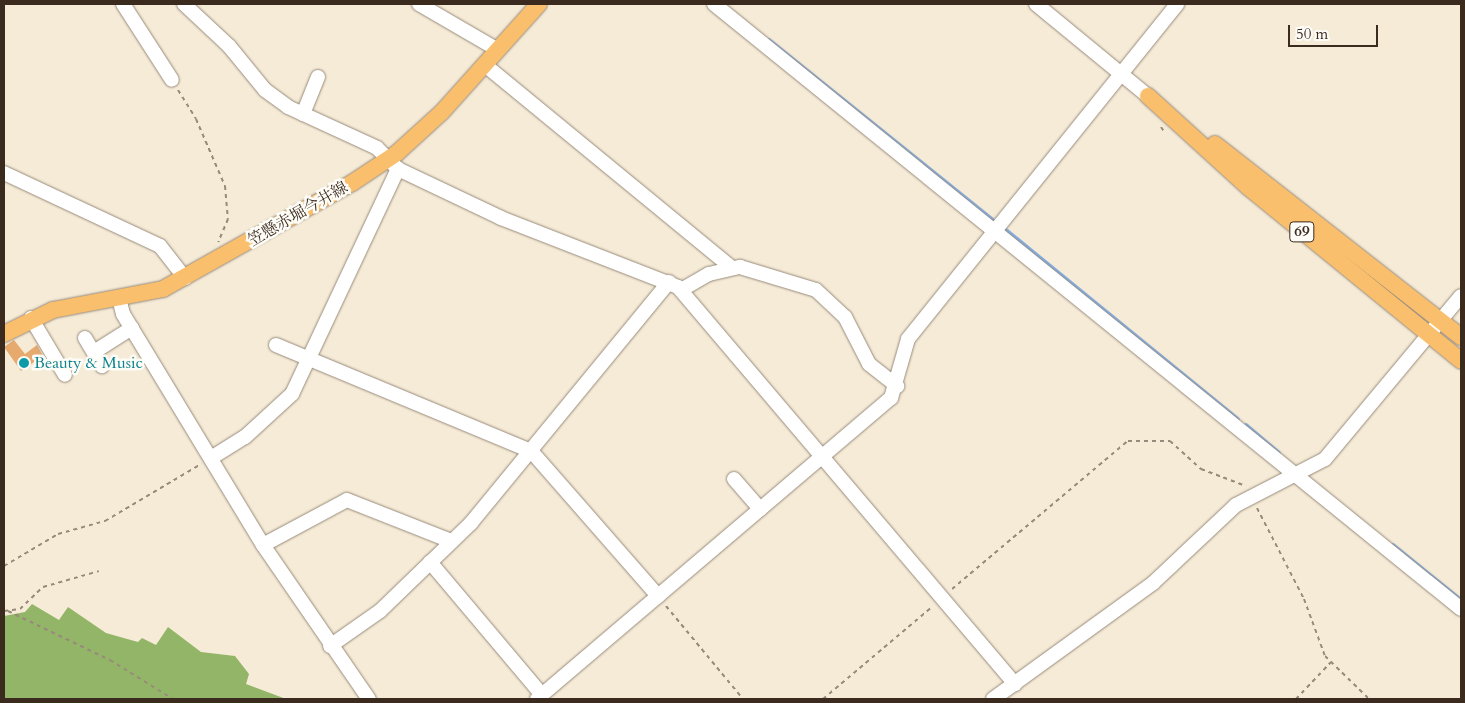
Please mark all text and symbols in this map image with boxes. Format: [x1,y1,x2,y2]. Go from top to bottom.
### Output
scale bar [1290,15,1380,47]
text: 50 m [1296,24,1328,44]
street label: 笠懸赤堀今井線 [245,178,351,250]
road number: 69 [1288,220,1316,244]
place label: Beauty & Music [34,353,143,373]
marker: Beauty & Music [18,357,30,369]

